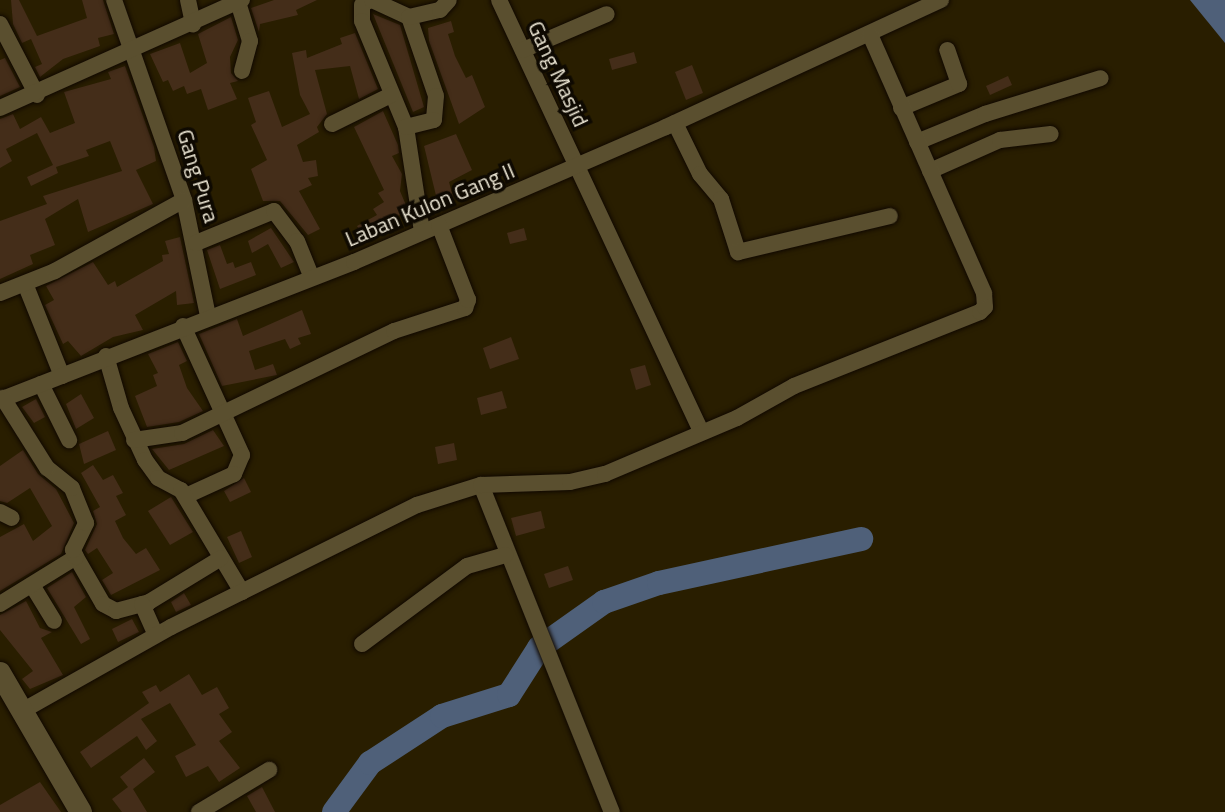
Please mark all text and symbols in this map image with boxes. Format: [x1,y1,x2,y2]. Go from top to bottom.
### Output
street label: Gang Masjid [522,17,594,131]
street label: Gang Pura [171,126,225,226]
street label: Laban Kulon Gang II [341,157,519,253]

